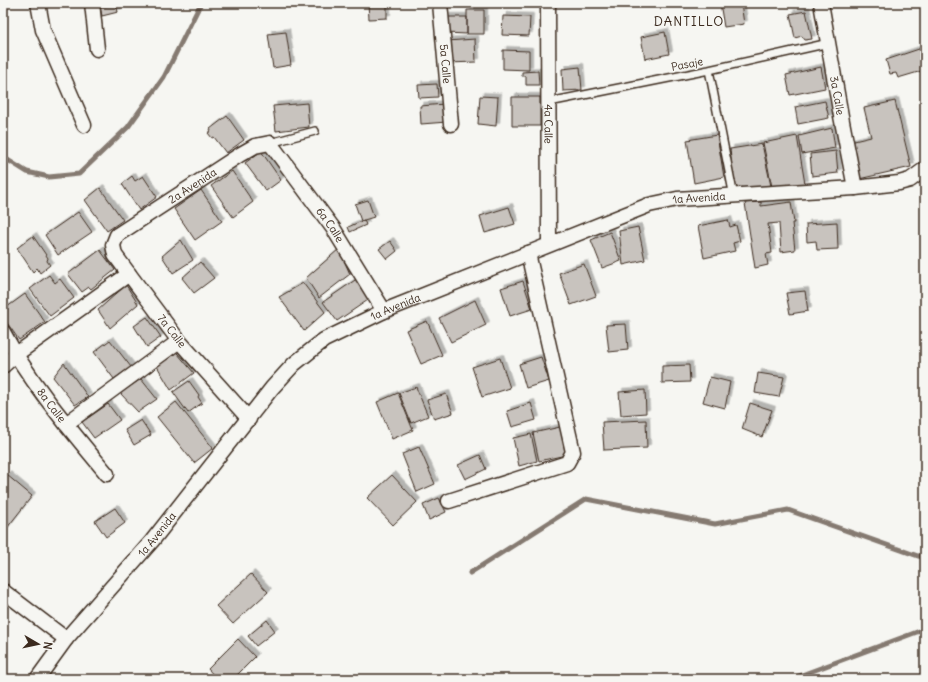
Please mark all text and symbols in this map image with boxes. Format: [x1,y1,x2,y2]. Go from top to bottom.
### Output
district label: DANTILLO [654,13,724,30]
street label: 5a Calle [437,43,454,84]
street label: Pasaje [670,54,704,74]
street label: 3a Calle [827,75,848,116]
street label: 4a Calle [541,104,556,144]
street label: 2a Avenida [166,165,219,207]
street label: 1a Avenida [671,189,726,207]
street label: 6a Calle [313,204,347,245]
street label: 1a Avenida [368,290,423,324]
street label: 7a Calle [155,311,189,351]
street label: 8a Calle [34,385,69,425]
street label: 1a Avenida [135,509,179,559]
north arrow [18,624,58,664]
text: N [40,641,55,650]

